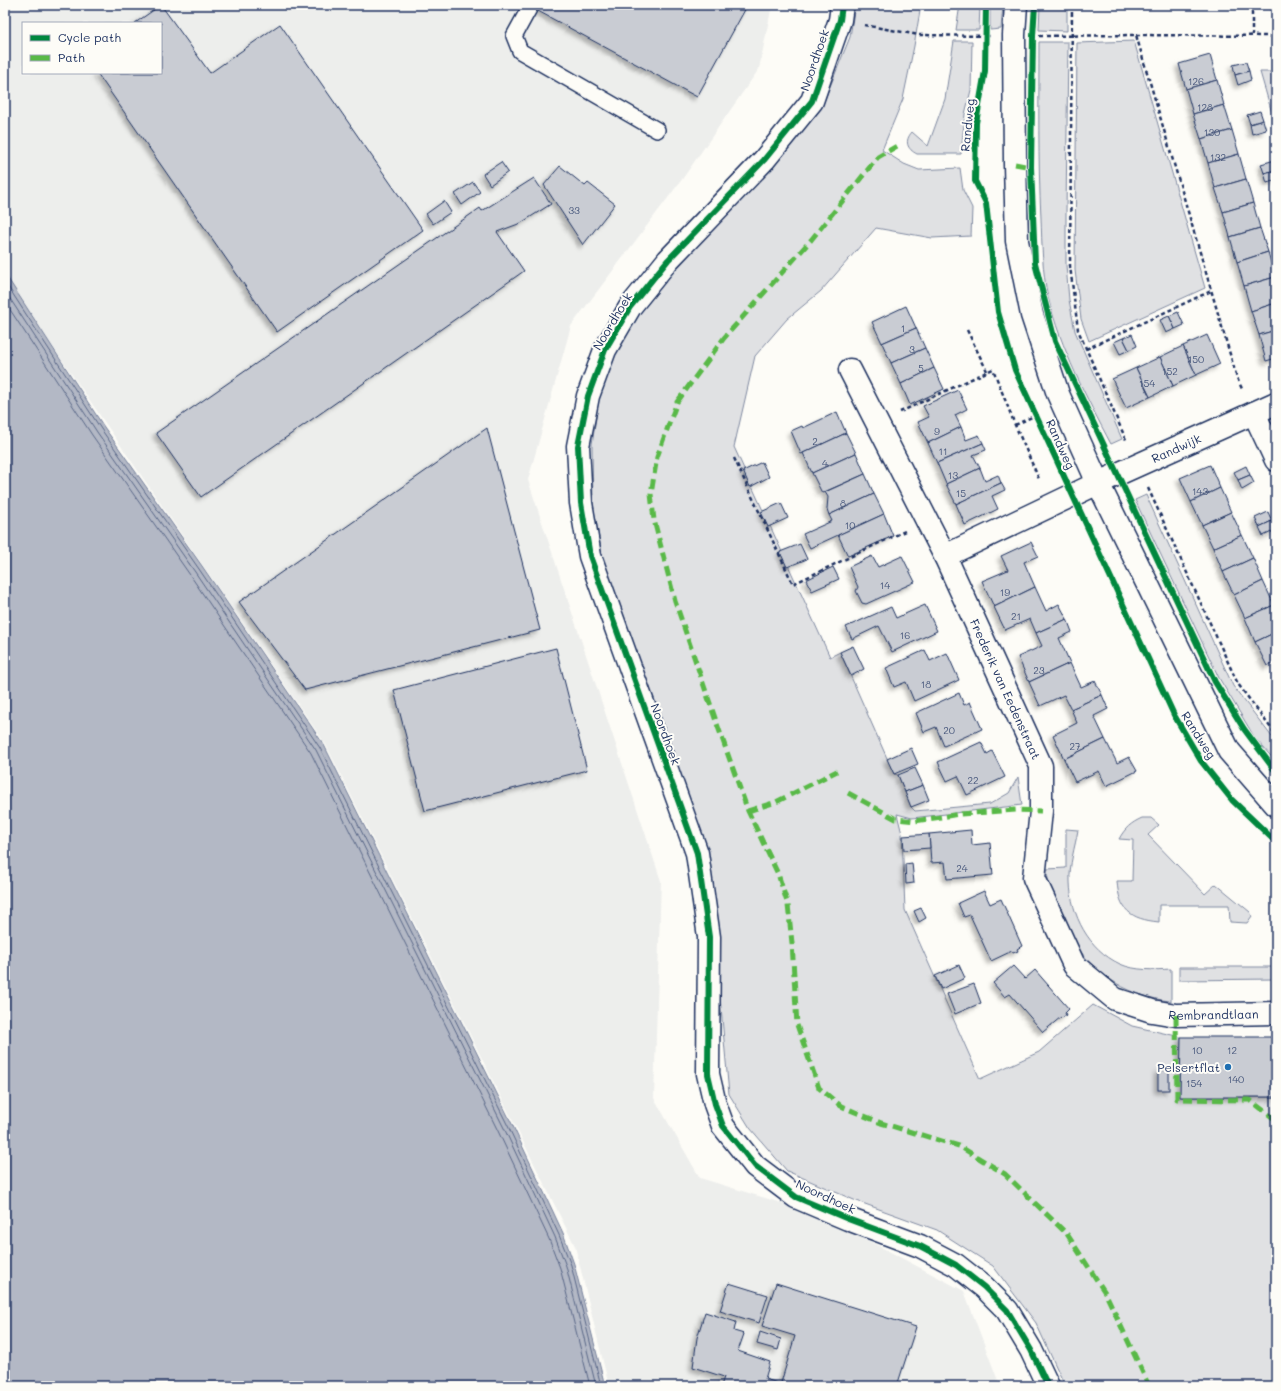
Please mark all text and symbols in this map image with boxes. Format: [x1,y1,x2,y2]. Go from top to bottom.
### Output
legend [22,22,162,74]
street label: Noordhoek [796,27,832,93]
text: Cycle path [58,29,121,45]
text: Path [58,49,85,65]
house number: 126 [1188,74,1204,88]
street label: Randweg [956,98,978,152]
house number: 128 [1197,100,1213,114]
house number: 130 [1204,125,1220,139]
house number: 132 [1210,150,1226,164]
house number: 33 [568,203,580,217]
street label: Noordhoek [589,289,635,353]
house number: 1 [901,321,905,335]
house number: 3 [909,342,915,356]
house number: 150 [1188,352,1204,366]
house number: 5 [918,361,924,375]
house number: 152 [1162,364,1178,378]
house number: 154 [1139,376,1155,390]
street label: Randweg [1043,416,1079,472]
house number: 9 [934,424,940,438]
street label: Randwijk [1149,430,1203,466]
house number: 2 [812,434,818,448]
house number: 11 [939,444,947,458]
house number: 4 [822,456,828,470]
house number: 13 [948,468,958,482]
house number: 143 [1192,484,1208,498]
house number: 15 [956,486,966,500]
house number: 8 [840,496,846,510]
house number: 10 [845,518,855,532]
house number: 14 [880,578,890,592]
house number: 19 [1000,585,1010,599]
house number: 21 [1011,609,1021,623]
street label: Frederik van Eedenstraat [967,616,1045,762]
house number: 16 [900,628,910,642]
house number: 23 [1033,663,1045,677]
house number: 18 [921,677,931,691]
street label: Noordhoek [647,701,685,767]
street label: Randweg [1178,708,1220,762]
house number: 20 [943,723,955,737]
house number: 27 [1069,739,1081,753]
house number: 22 [967,773,979,787]
house number: 24 [956,861,968,875]
street label: Rembrandtlaan [1167,1005,1259,1023]
house number: 10 [1192,1043,1202,1057]
house number: 12 [1227,1043,1237,1057]
place label: Pelsertflat [1157,1059,1220,1075]
marker: Pelsertflat [1223,1062,1233,1072]
house number: 140 [1228,1072,1244,1086]
house number: 154 [1186,1076,1202,1090]
street label: Noordhoek [793,1175,859,1217]

